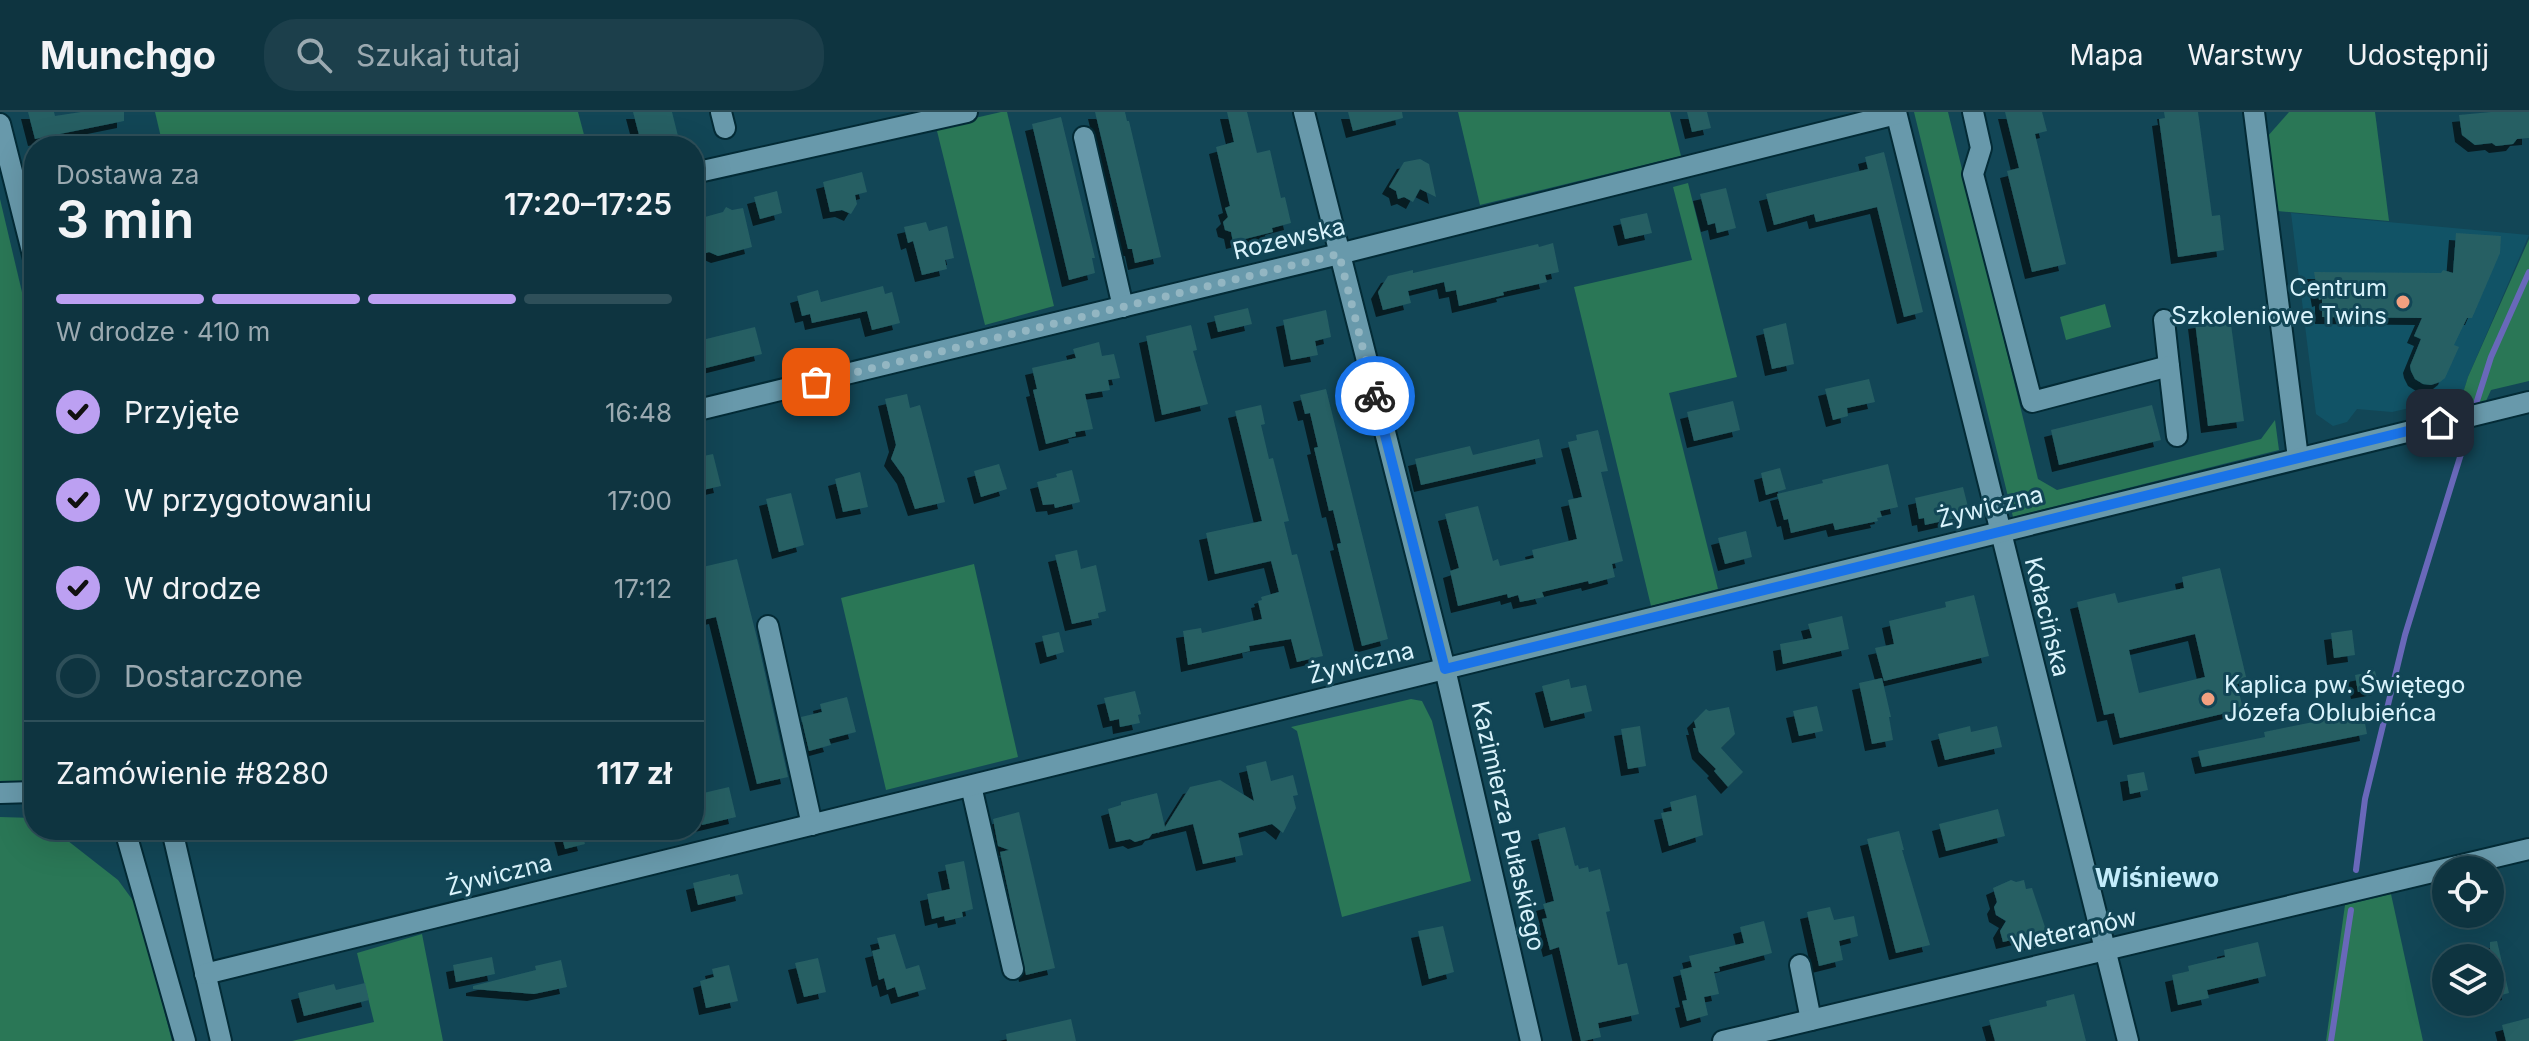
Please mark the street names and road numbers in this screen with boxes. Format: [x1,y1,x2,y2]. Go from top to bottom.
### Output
street label: Rozewska [1230,211,1348,266]
street label: Żywiczna [1934,479,2046,534]
street label: Kołacińska [2019,554,2076,680]
street label: Żywiczna [1305,635,1417,690]
street label: Kazimierza Pułaskiego [1466,698,1551,954]
street label: Żywiczna [443,847,555,902]
street label: Weteranów [2008,902,2140,959]

